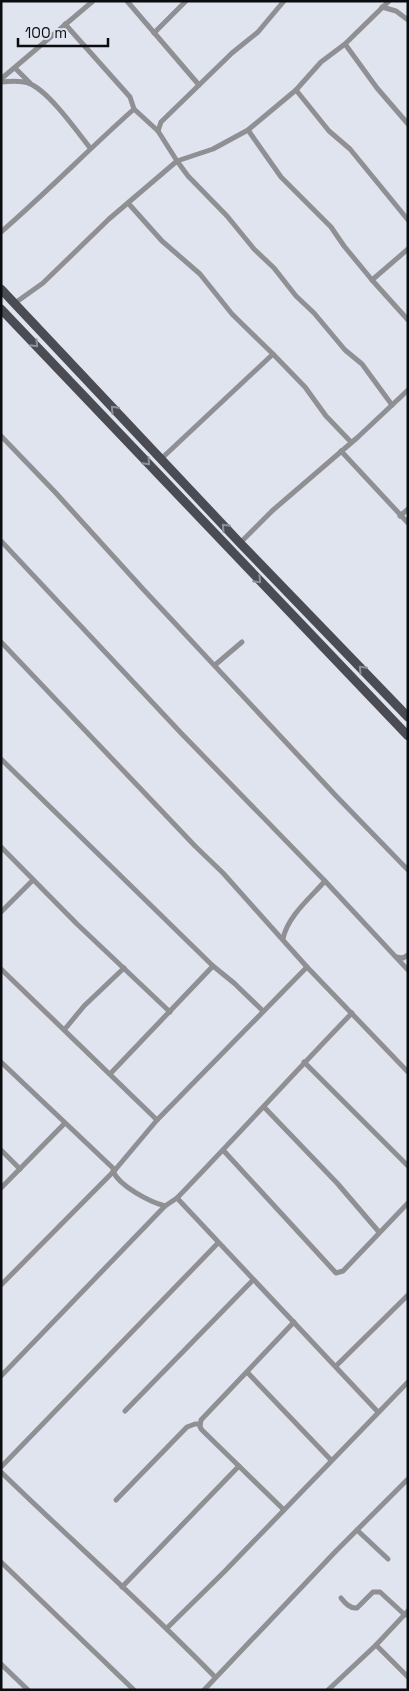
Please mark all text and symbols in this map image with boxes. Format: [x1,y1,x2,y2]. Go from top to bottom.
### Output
scale bar [18,15,108,47]
text: 100 m [25,23,67,42]
one-way arrow [29,338,38,347]
one-way arrow [111,405,120,414]
one-way arrow [141,456,150,465]
one-way arrow [222,524,231,533]
one-way arrow [252,574,261,583]
one-way arrow [359,666,368,675]

